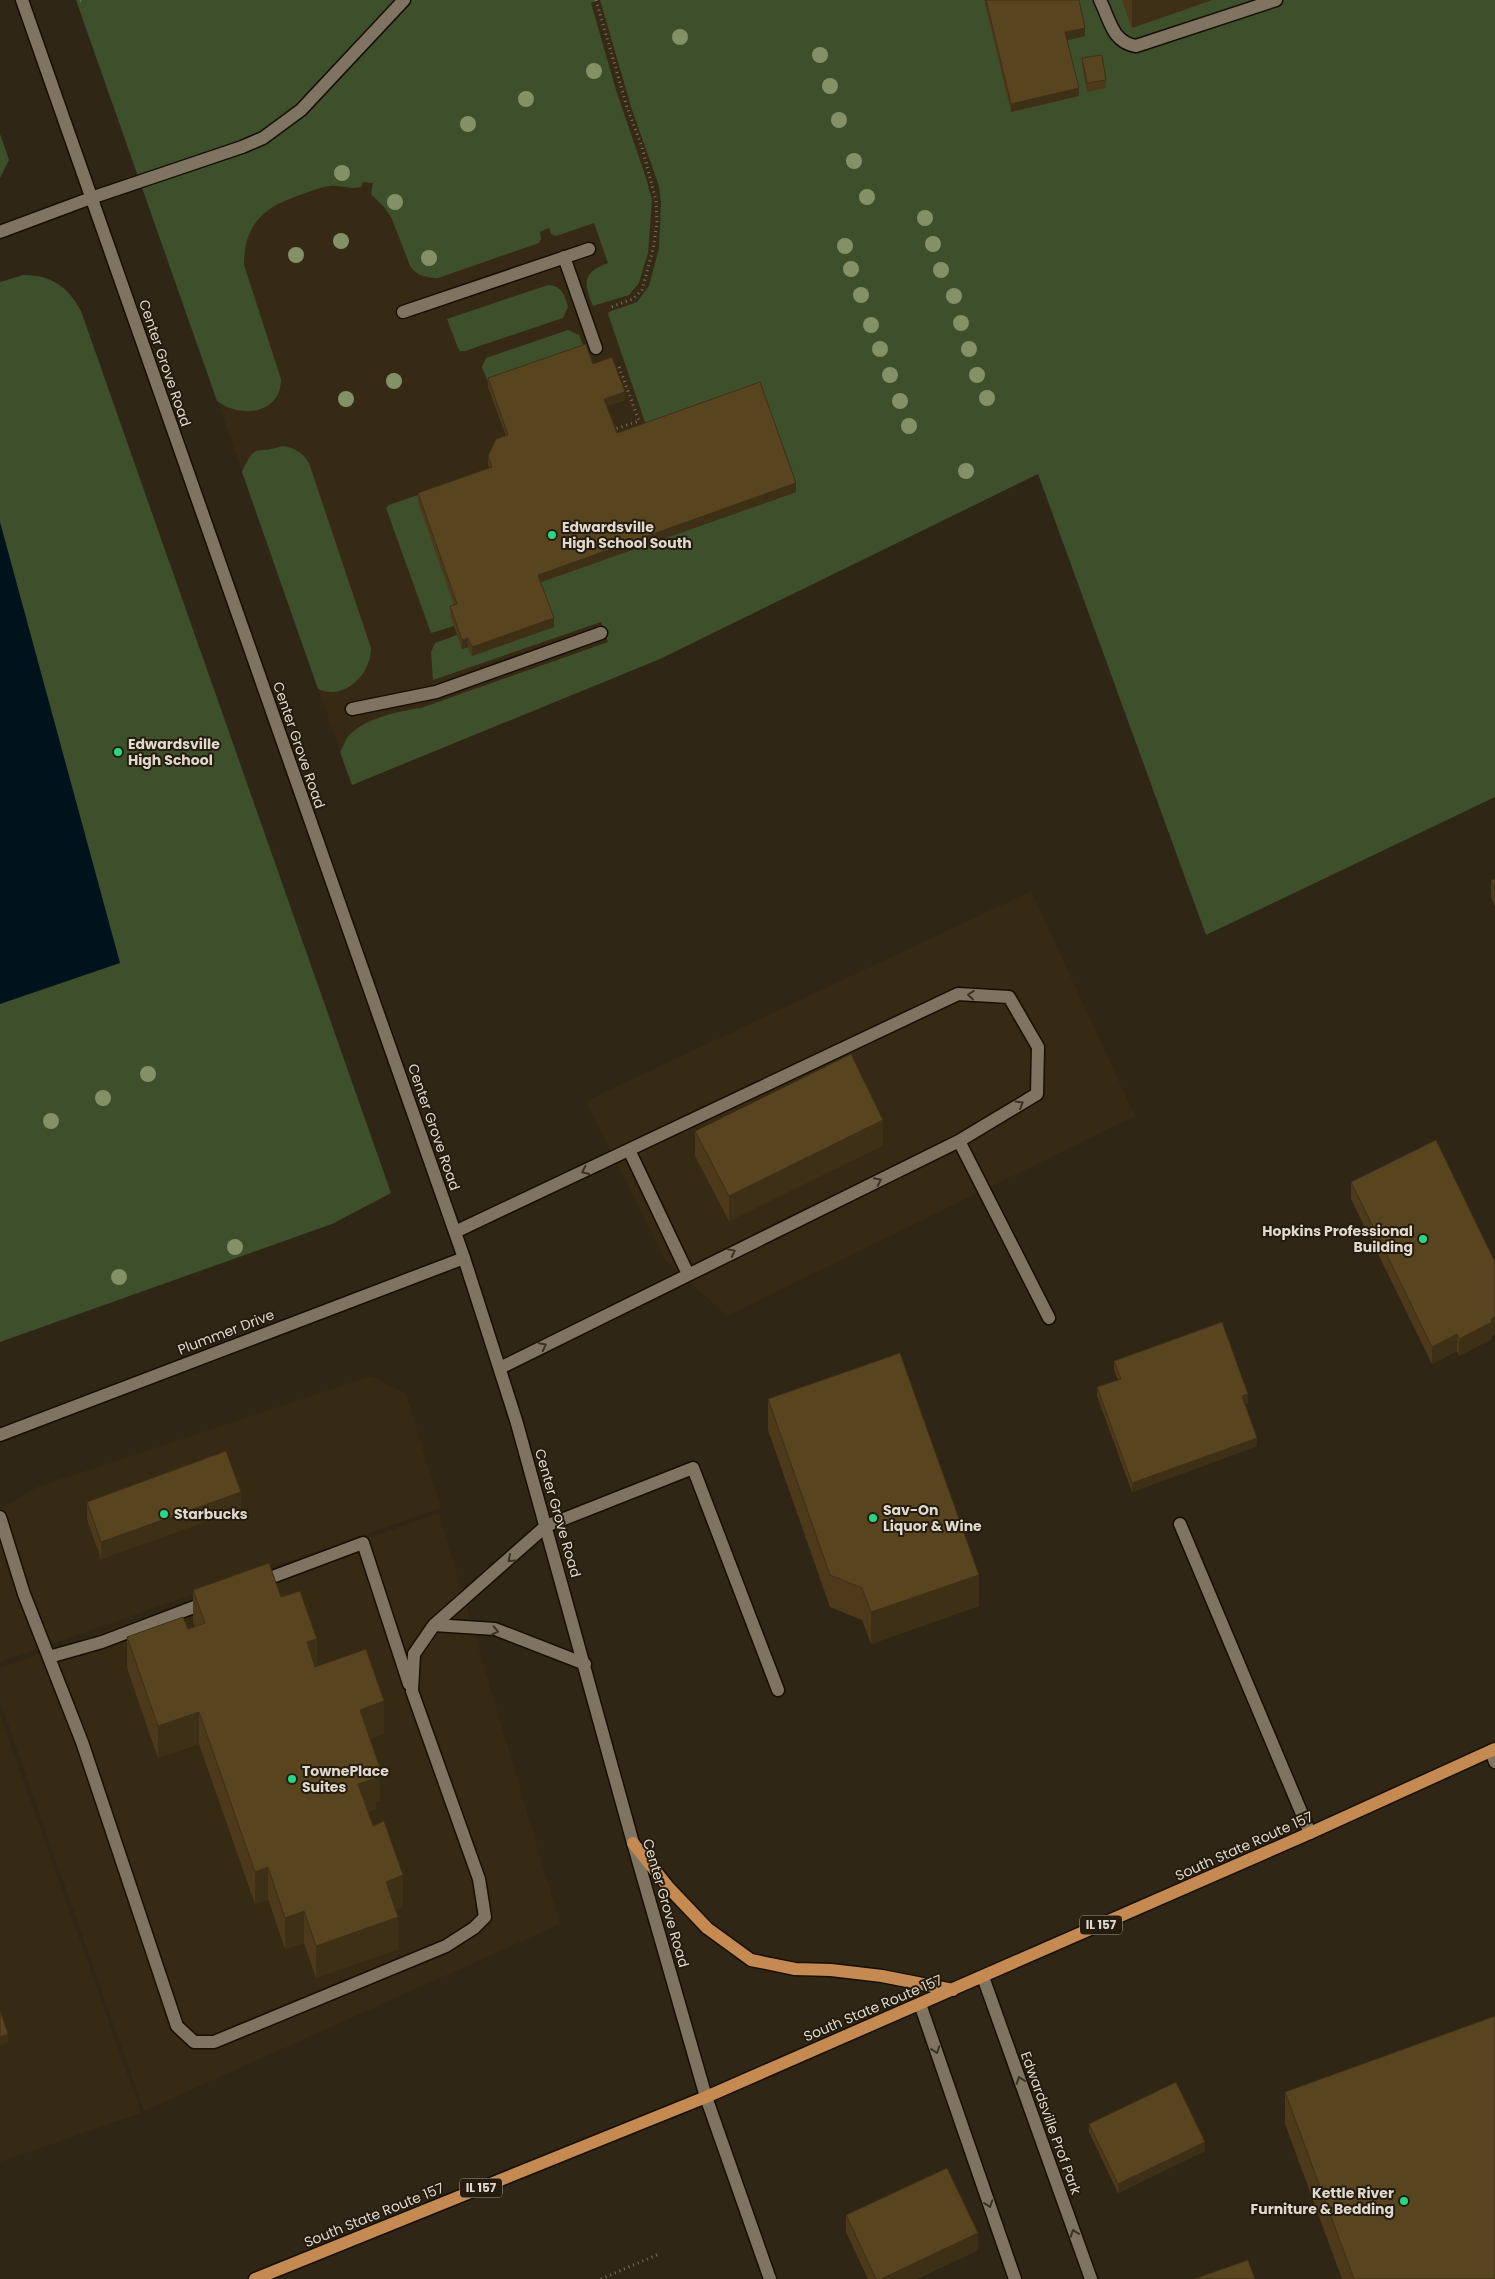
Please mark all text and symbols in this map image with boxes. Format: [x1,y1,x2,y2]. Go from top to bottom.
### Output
street label: Center Grove Road [134,297,196,429]
place label: Edwardsville High School South [562,517,692,553]
marker: Edwardsville High School South [546,529,558,541]
street label: Center Grove Road [268,679,330,811]
place label: Edwardsville High School [128,734,220,770]
marker: Edwardsville High School [112,746,124,758]
one-way arrow [967,989,975,1000]
street label: Center Grove Road [403,1061,465,1193]
one-way arrow [1015,1100,1024,1110]
one-way arrow [581,1165,590,1175]
one-way arrow [872,1177,881,1187]
place label: Hopkins Professional Building [1262,1221,1413,1257]
marker: Hopkins Professional Building [1417,1233,1429,1245]
one-way arrow [726,1249,735,1259]
street label: Plummer Drive [175,1304,278,1360]
one-way arrow [538,1342,547,1352]
street label: Center Grove Road [530,1446,586,1580]
place label: Sav-On Liquor & Wine [883,1500,982,1536]
place label: Starbucks [174,1504,248,1524]
marker: Starbucks [158,1508,170,1520]
marker: Sav-On Liquor & Wine [867,1512,879,1524]
one-way arrow [507,1553,516,1562]
one-way arrow [491,1625,500,1635]
place label: TownePlace Suites [302,1761,389,1797]
marker: TownePlace Suites [286,1773,298,1785]
street label: South State Route 157 [1172,1806,1316,1885]
street label: Center Grove Road [638,1836,694,1970]
road number: IL 157 [1080,1916,1122,1934]
street label: South State Route 157 [800,1970,946,2046]
one-way arrow [930,2046,940,2054]
street label: Edwardsville Prof Park [1016,2049,1086,2198]
one-way arrow [1016,2076,1026,2085]
street label: South State Route 157 [301,2178,447,2252]
road number: IL 157 [460,2178,502,2198]
place label: Kettle River Furniture & Bedding [1251,2183,1394,2219]
marker: Kettle River Furniture & Bedding [1398,2195,1410,2207]
one-way arrow [983,2199,993,2208]
one-way arrow [1070,2229,1080,2238]

